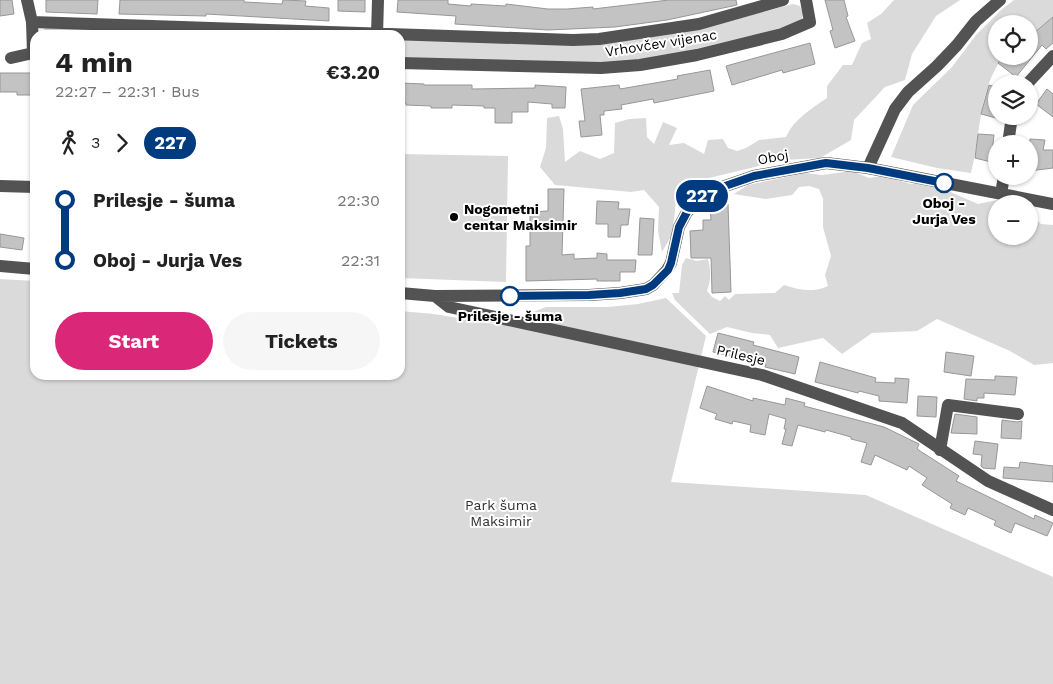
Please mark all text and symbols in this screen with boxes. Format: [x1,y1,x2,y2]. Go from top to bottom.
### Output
map controls [988,15,1038,245]
button: locate [988,15,1038,65]
street label: Vrhovčev vijenac [604,26,718,60]
text: 4 min [55,46,133,79]
text: €3.20 [326,61,380,84]
button: layers [988,75,1038,125]
text: 22:27 – 22:31 · Bus [55,82,200,101]
icon: walk [55,129,83,157]
icon: forward [108,129,136,157]
text: 227 [154,132,186,153]
text: 3 [91,133,100,152]
button: + [988,135,1038,185]
street label: Oboj [756,146,790,168]
marker: Oboj - Jurja Ves [934,173,954,193]
line badge: 227 [673,180,731,212]
text: 227 [686,185,718,206]
text: Prilesje - šuma [93,189,235,212]
text: 22:30 [337,191,380,210]
place label: Oboj - Jurja Ves [912,195,976,227]
button: − [988,195,1038,245]
place label: Nogometni centar Maksimir [464,201,577,233]
marker: Nogometni centar Maksimir [448,211,460,223]
text: Oboj - Jurja Ves [93,249,242,272]
text: 22:31 [341,251,380,270]
marker: Prilesje - šuma [500,286,520,306]
place label: Prilesje - šuma [458,308,563,324]
button: Start [55,312,213,370]
button: Tickets [223,312,380,370]
street label: Prilesje [715,342,767,368]
park label: Park šuma Maksimir [465,497,537,529]

